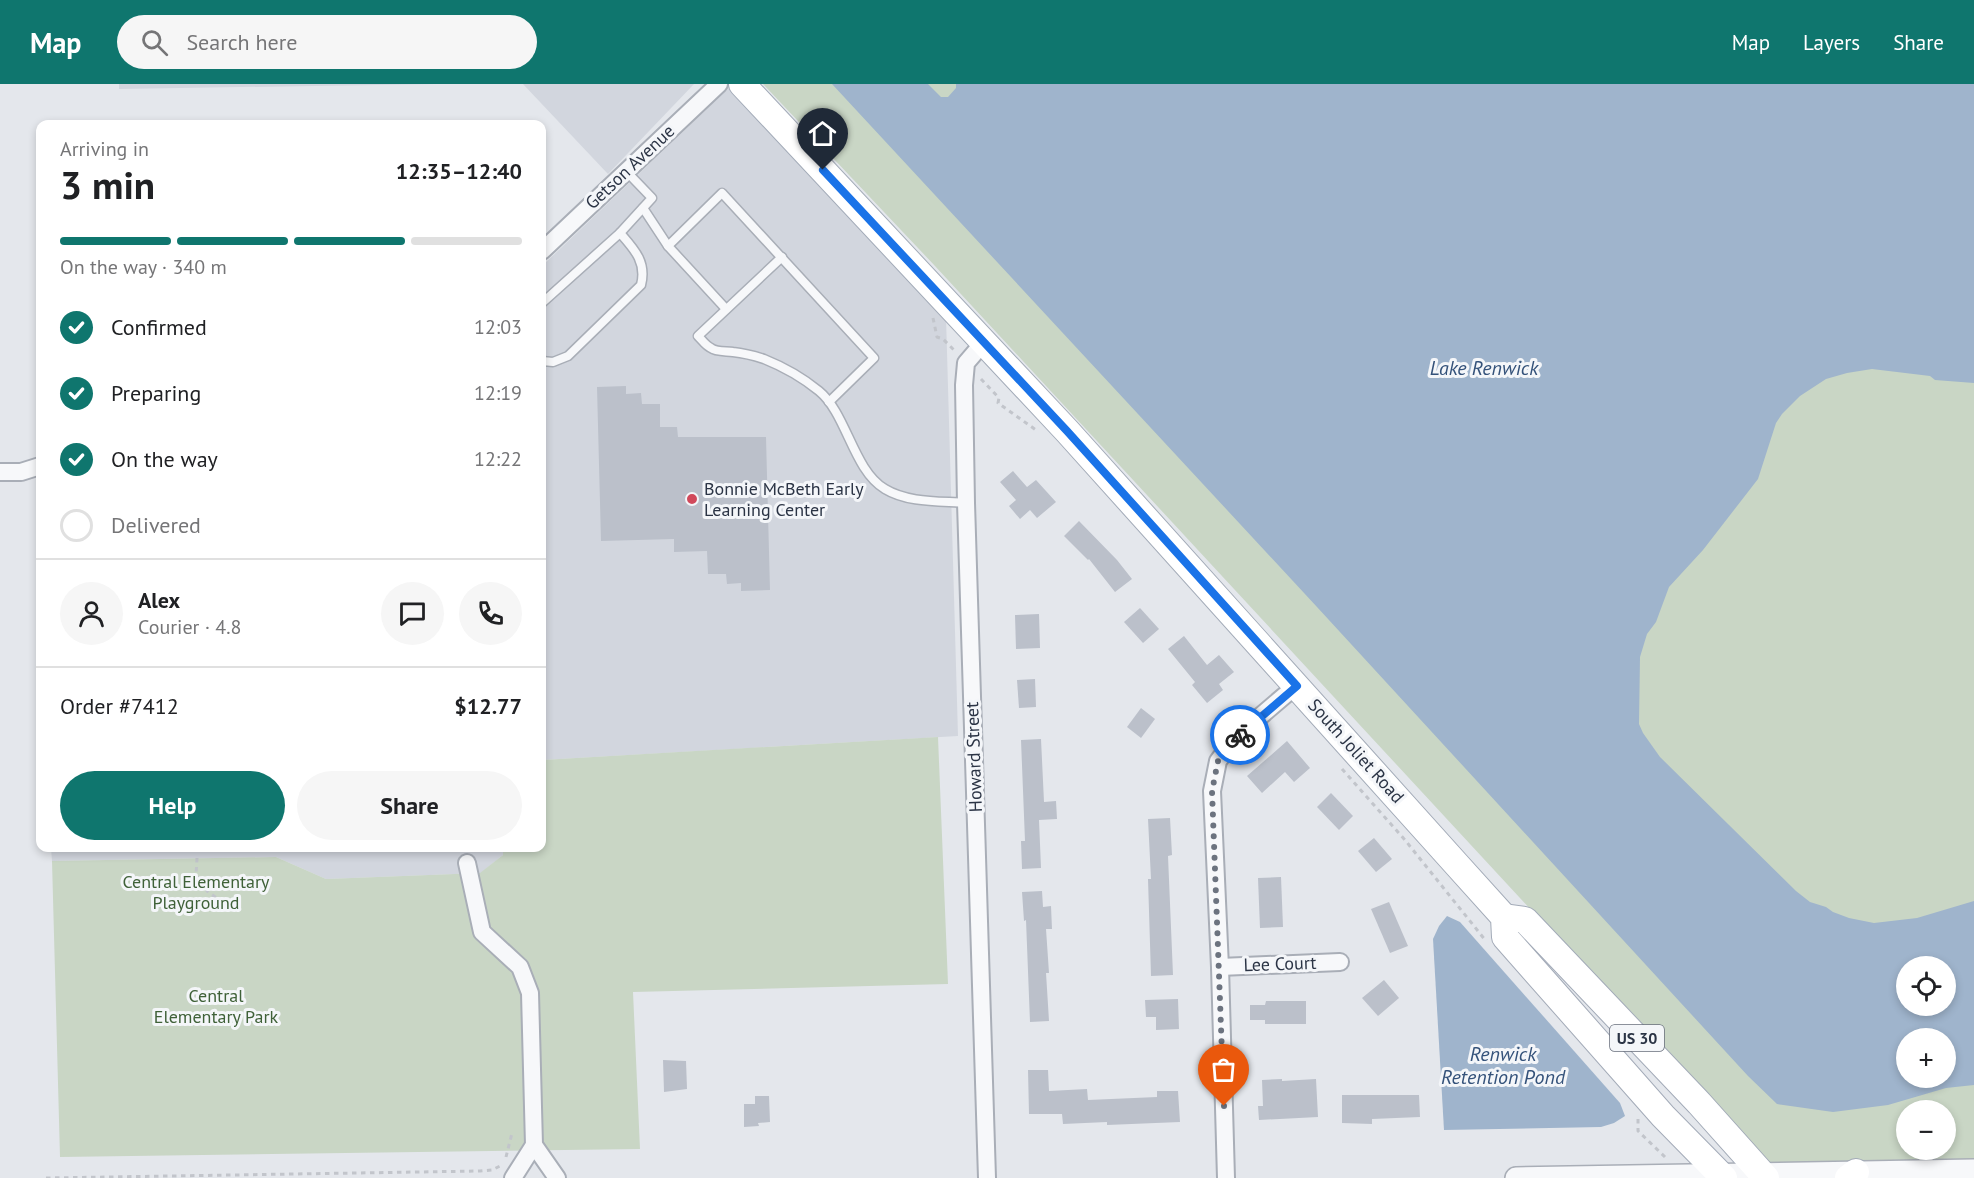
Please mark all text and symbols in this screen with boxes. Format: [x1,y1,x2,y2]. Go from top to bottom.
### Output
search box [117,15,537,69]
text: Map [30,24,81,61]
icon: search [138,26,171,59]
text: Search here [186,28,297,56]
text: Map [1732,29,1770,56]
text: Layers [1803,29,1860,56]
text: Share [1893,29,1944,56]
pin [797,108,848,170]
icon: home [806,117,839,150]
street label: Getson Avenue [580,119,679,214]
text: Arriving in [60,136,149,162]
text: 12:35–12:40 [396,157,522,185]
text: 3 min [60,159,155,210]
text: On the way · 340 m [60,254,227,280]
icon: check [60,311,93,344]
text: Confirmed [111,313,207,341]
text: 12:03 [474,314,522,340]
water label: Lake Renwick [1430,355,1539,381]
icon: check [60,377,93,410]
text: Preparing [111,379,201,407]
text: 12:19 [474,380,522,406]
icon: check [60,443,93,476]
text: On the way [111,445,218,473]
text: 12:22 [474,446,522,472]
place label: Bonnie McBeth Early Learning Center [704,477,864,521]
marker: Bonnie McBeth Early Learning Center [685,492,699,506]
text: Delivered [111,511,201,539]
button: person [60,582,123,645]
button: chat [381,582,444,645]
button: phone [459,582,522,645]
text: Alex [138,586,180,614]
text: Courier · 4.8 [138,614,241,640]
text: Order #7412 [60,692,179,720]
text: $12.77 [454,692,522,720]
street label: South Joliet Road [1303,694,1409,808]
street label: Howard Street [960,702,987,813]
courier [1210,705,1270,765]
icon: bike [1224,719,1257,752]
button: Help [60,771,285,840]
button: Share [297,771,522,840]
park label: Central Elementary Playground [122,870,270,914]
street label: Lee Court [1243,951,1317,976]
map controls [1896,956,1956,1160]
button: locate [1896,956,1956,1016]
park label: Central Elementary Park [154,984,279,1028]
road number: US 30 [1610,1025,1664,1051]
button: + [1896,1028,1956,1088]
water label: Renwick Retention Pond [1441,1041,1566,1090]
pin [1198,1044,1249,1106]
icon: bag [1207,1053,1240,1086]
button: − [1896,1100,1956,1160]

